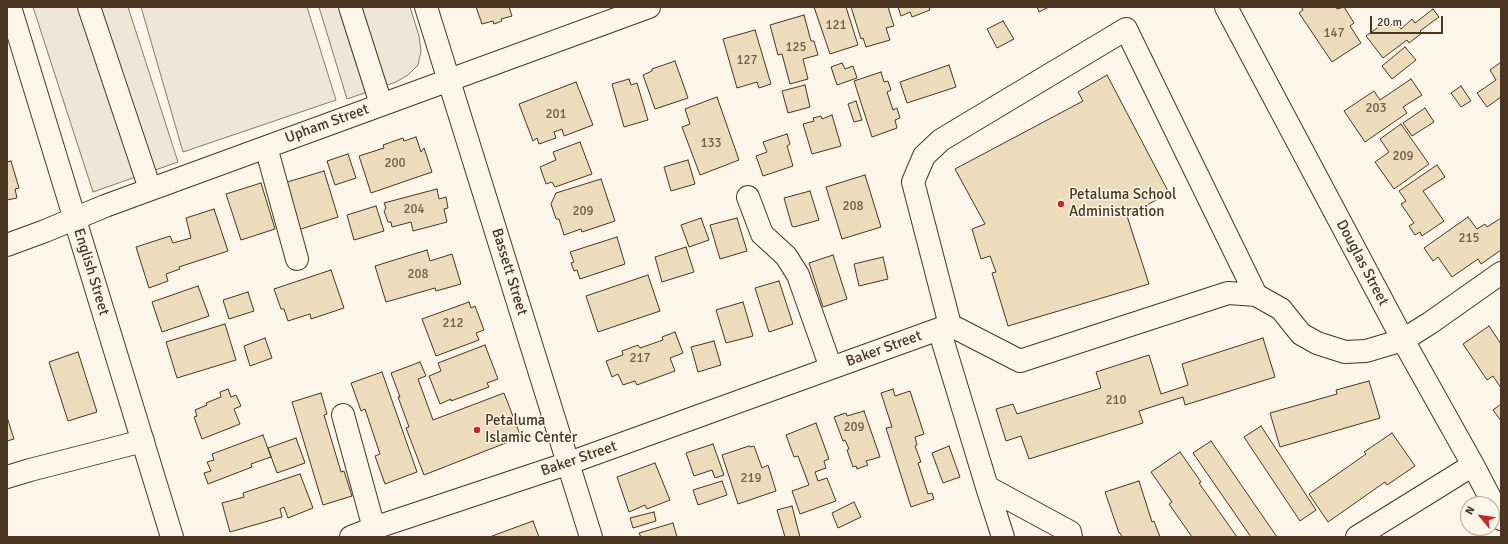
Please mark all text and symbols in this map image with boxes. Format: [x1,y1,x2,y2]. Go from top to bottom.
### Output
scale bar [1372,8,1445,34]
text: 20 m [1377,15,1402,30]
house number: 121 [825,18,847,34]
house number: 147 [1323,26,1345,42]
house number: 125 [785,40,807,56]
house number: 127 [736,53,758,69]
street label: Upham Street [283,100,371,148]
house number: 203 [1365,101,1387,117]
house number: 201 [545,107,567,123]
house number: 133 [700,136,722,152]
house number: 209 [1392,149,1414,165]
house number: 200 [384,156,406,172]
place label: Petaluma School Administration [1069,186,1176,221]
house number: 208 [842,199,864,215]
marker: Petaluma School Administration [1056,199,1066,209]
house number: 204 [403,202,425,218]
house number: 209 [572,204,594,220]
street label: Douglas Street [1332,217,1392,309]
street label: English Street [69,226,113,318]
street label: Bassett Street [487,226,531,318]
house number: 215 [1458,231,1480,247]
house number: 208 [407,267,429,283]
house number: 212 [442,316,464,332]
street label: Baker Street [844,327,924,371]
house number: 217 [629,351,651,367]
house number: 210 [1105,393,1127,409]
place label: Petaluma Islamic Center [485,412,577,447]
house number: 209 [843,420,865,436]
marker: Petaluma Islamic Center [472,425,482,435]
street label: Baker Street [539,438,619,480]
house number: 219 [740,471,762,487]
north arrow [1460,496,1500,536]
text: N [1462,504,1477,517]

